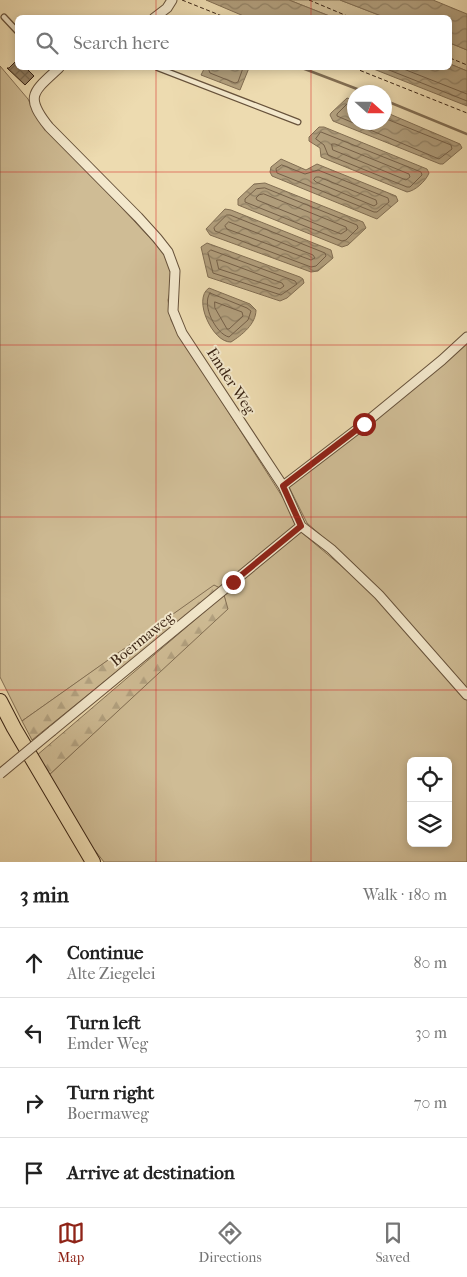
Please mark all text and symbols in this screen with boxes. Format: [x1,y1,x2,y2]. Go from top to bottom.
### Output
search box [15,15,452,70]
icon: search [33,29,61,57]
text: Search here [73,32,169,54]
north arrow [347,85,392,130]
street label: Emder Weg [203,344,260,419]
route start [353,413,376,436]
route end [222,571,245,594]
street label: Boermaweg [107,607,178,670]
map controls [407,757,452,847]
button: locate [407,757,452,802]
button: layers [407,802,452,847]
text: 3 min [20,883,69,907]
text: Walk · 180 m [363,885,447,904]
text: Continue [67,942,143,964]
icon: ahead [20,949,48,977]
text: 80 m [413,953,447,972]
text: Alte Ziegelei [67,964,155,983]
text: Turn left [67,1012,141,1034]
icon: left [20,1019,48,1047]
text: 30 m [415,1023,447,1042]
text: Emder Weg [67,1034,148,1053]
text: Turn right [67,1082,154,1104]
icon: right [20,1089,48,1117]
text: 70 m [414,1093,447,1112]
text: Boermaweg [67,1104,149,1123]
icon: arrive [20,1159,48,1187]
text: Arrive at destination [67,1162,235,1184]
tab: Map [57,1219,85,1266]
tab: Directions [199,1219,262,1266]
tab: Saved [375,1219,410,1266]

